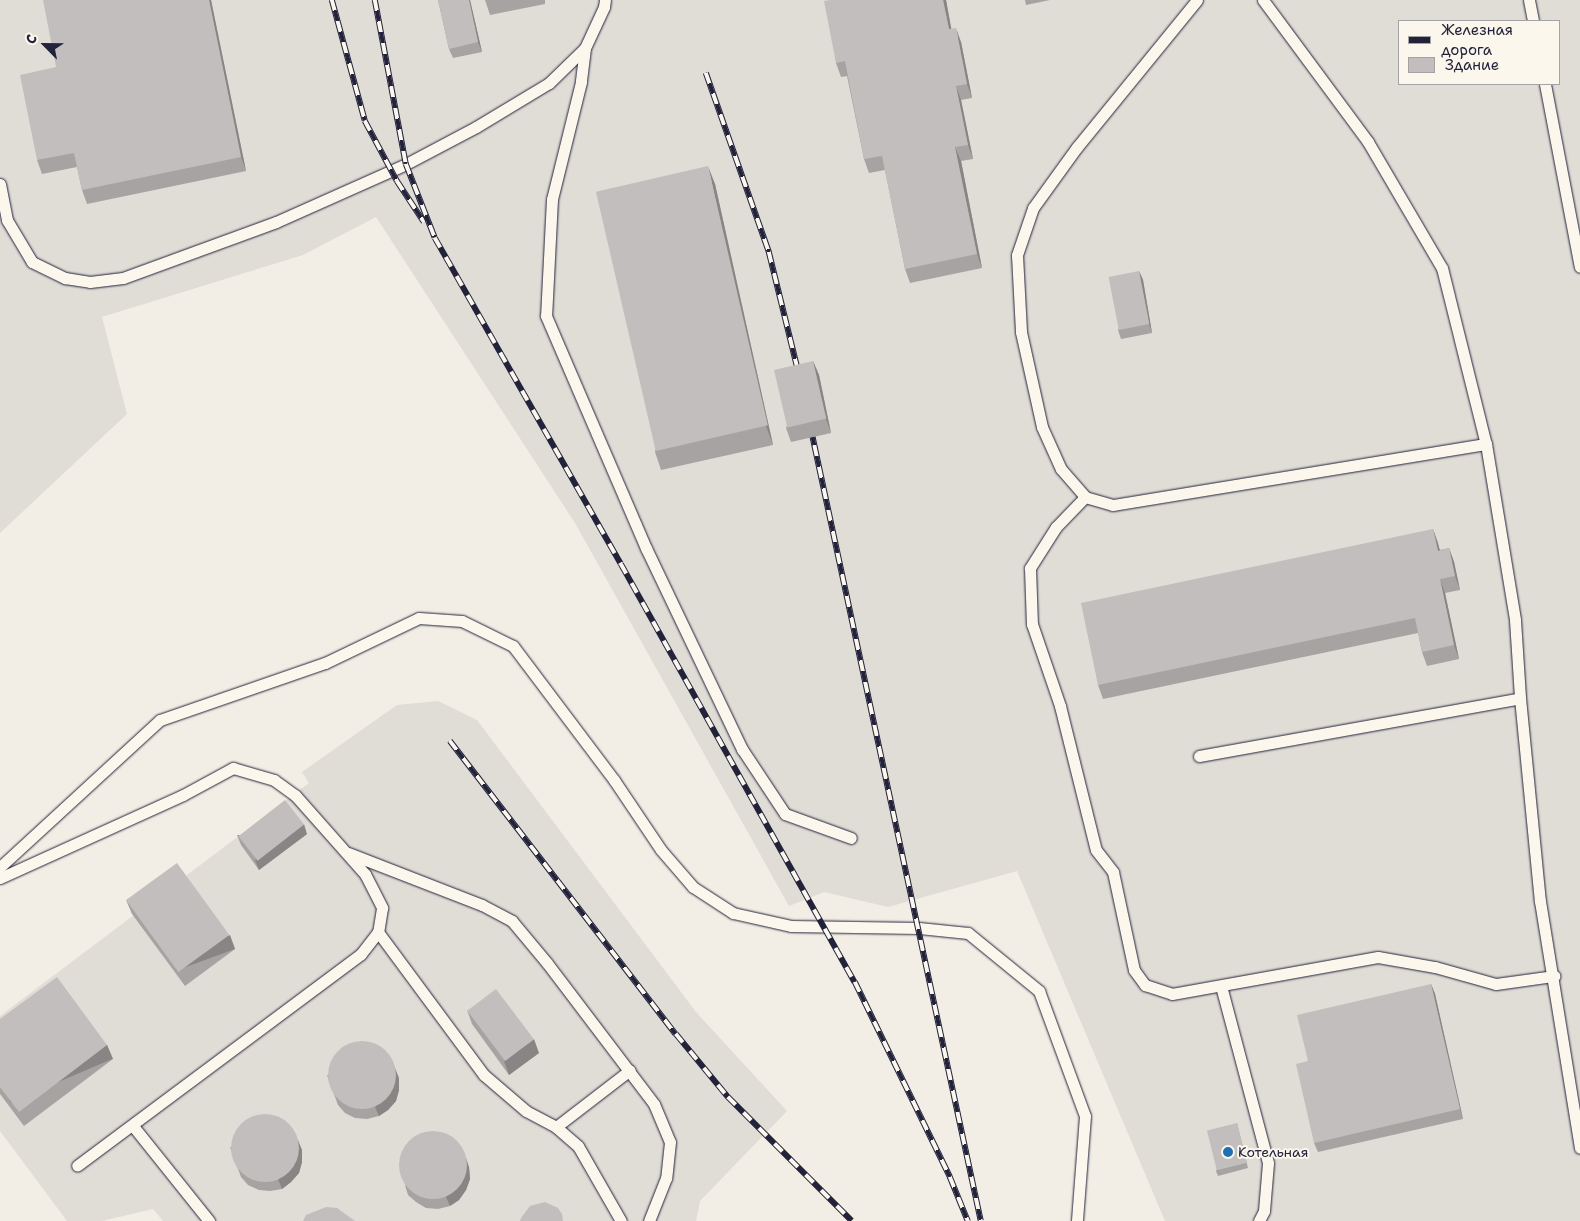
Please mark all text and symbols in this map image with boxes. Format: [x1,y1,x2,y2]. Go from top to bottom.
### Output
north arrow [20,20,70,70]
legend [1398,20,1560,85]
text: Железная дорога [1441,20,1513,60]
text: С [21,32,41,47]
text: Здание [1445,55,1499,75]
place label: Котельная [1238,1144,1308,1160]
marker: Котельная [1222,1146,1234,1158]

